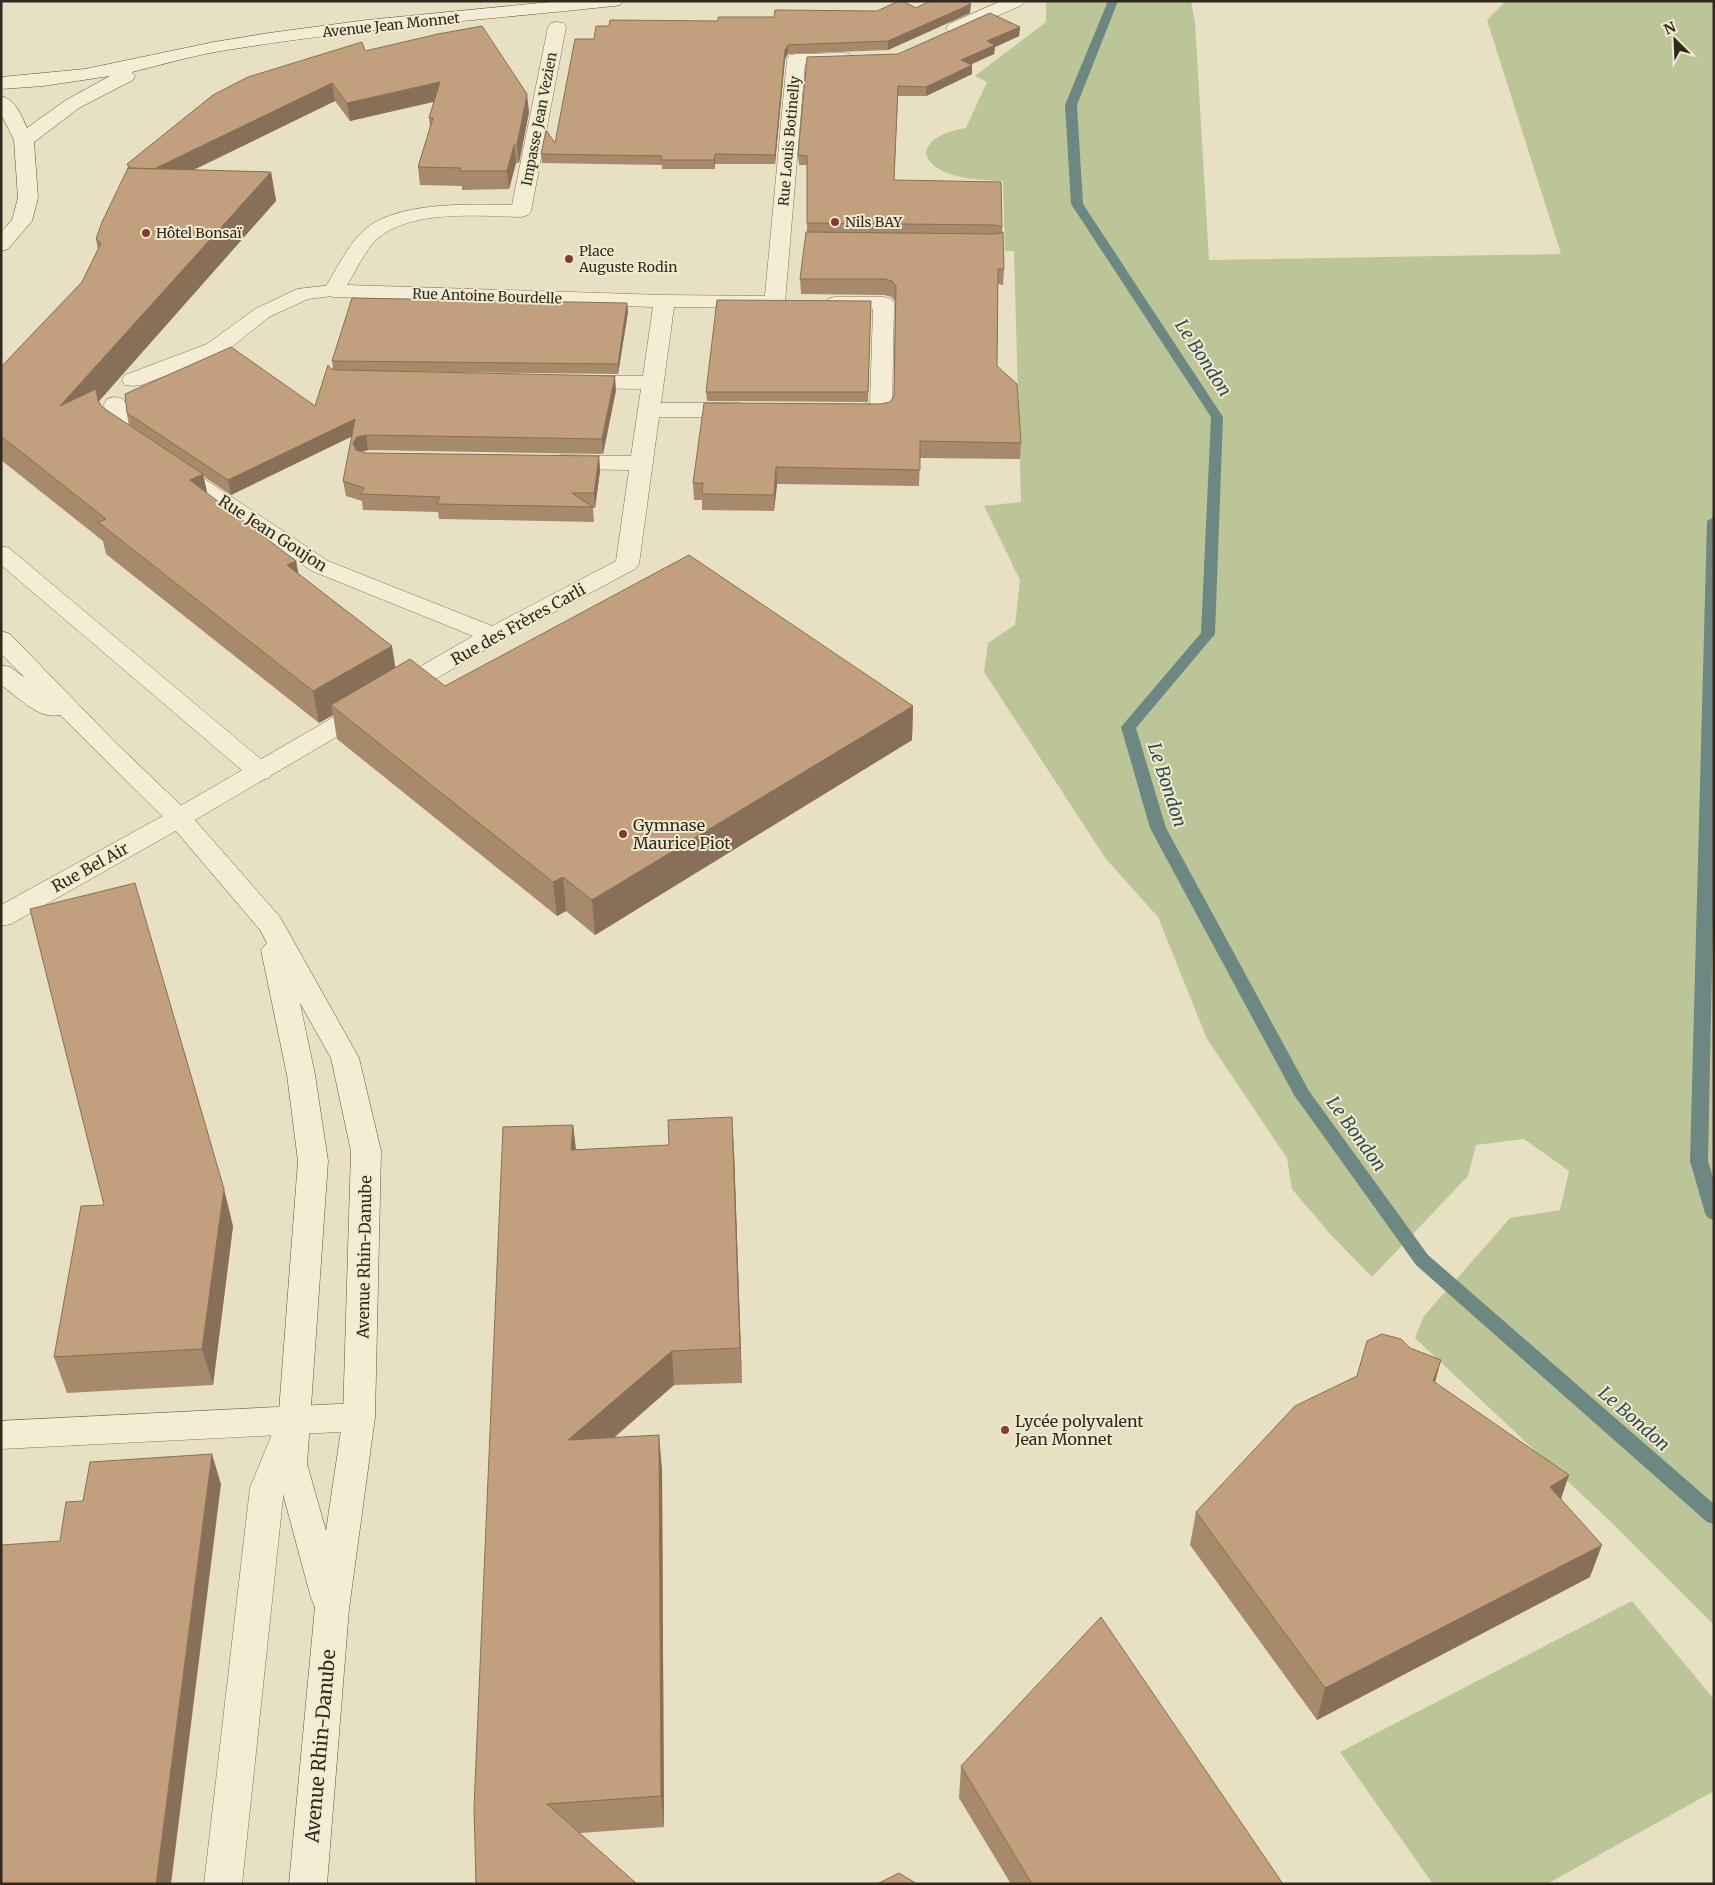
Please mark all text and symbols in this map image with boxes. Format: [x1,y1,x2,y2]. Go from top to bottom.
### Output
street label: Avenue Jean Monnet [321,9,461,41]
north arrow [1650,15,1700,65]
text: N [1661,18,1678,39]
street label: Impasse Jean Vezien [517,51,561,187]
street label: Rue Louis Botinelly [774,74,804,207]
place label: Nils BAY [845,213,903,231]
marker: Nils BAY [829,216,841,228]
place label: Hôtel Bonsaï [156,224,242,242]
marker: Hôtel Bonsaï [140,227,152,239]
place label: Place Auguste Rodin [578,242,678,276]
marker: Place Auguste Rodin [563,253,575,265]
street label: Rue Antoine Bourdelle [412,284,562,308]
water label: Le Bondon [1170,315,1237,401]
street label: Rue Jean Goujon [215,490,331,576]
street label: Rue des Frères Carli [447,579,589,669]
water label: Le Bondon [1143,740,1192,830]
place label: Gymnase Maurice Piot [633,815,731,853]
marker: Gymnase Maurice Piot [617,828,629,840]
street label: Rue Bel Air [48,838,132,896]
water label: Le Bondon [1321,1092,1391,1176]
street label: Avenue Rhin-Danube [353,1175,375,1340]
water label: Le Bondon [1594,1381,1675,1456]
place label: Lycée polyvalent Jean Monnet [1014,1411,1144,1449]
marker: Lycée polyvalent Jean Monnet [999,1424,1011,1436]
street label: Avenue Rhin-Danube [300,1648,340,1845]

